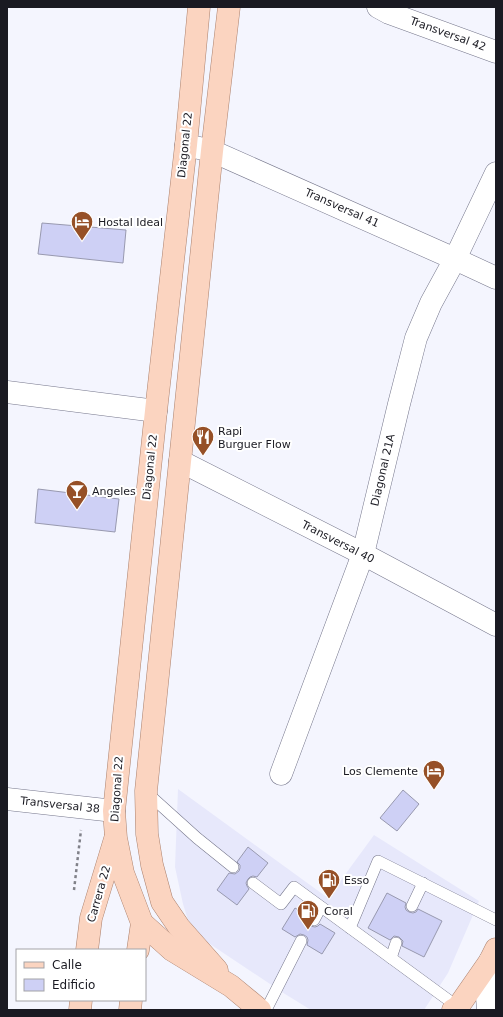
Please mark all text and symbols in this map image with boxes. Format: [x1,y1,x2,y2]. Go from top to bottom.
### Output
street label: Transversal 42 [407,14,488,54]
street label: Diagonal 22 [175,111,195,179]
street label: Transversal 41 [302,185,381,230]
hotel icon: Hostal Ideal [69,209,95,242]
place label: Hostal Ideal [98,216,163,229]
restaurant icon: Rapi Burguer Flow [190,424,216,457]
place label: Rapi Burguer Flow [218,425,291,451]
street label: Diagonal 21A [368,432,398,507]
street label: Diagonal 22 [140,433,160,501]
bar icon: Angeles [64,478,90,511]
place label: Angeles [92,485,136,498]
street label: Transversal 40 [299,518,377,566]
street label: Diagonal 22 [108,756,126,822]
hotel icon: Los Clemente [421,758,447,791]
place label: Los Clemente [343,765,418,778]
street label: Transversal 38 [19,794,100,816]
street label: Carrera 22 [85,864,113,924]
fuel station icon: Esso [316,867,342,900]
place label: Esso [344,874,369,887]
fuel station icon: Coral [295,898,321,931]
place label: Coral [324,905,353,918]
legend [16,949,146,1001]
text: Calle [52,958,82,972]
text: Edificio [52,978,95,992]

